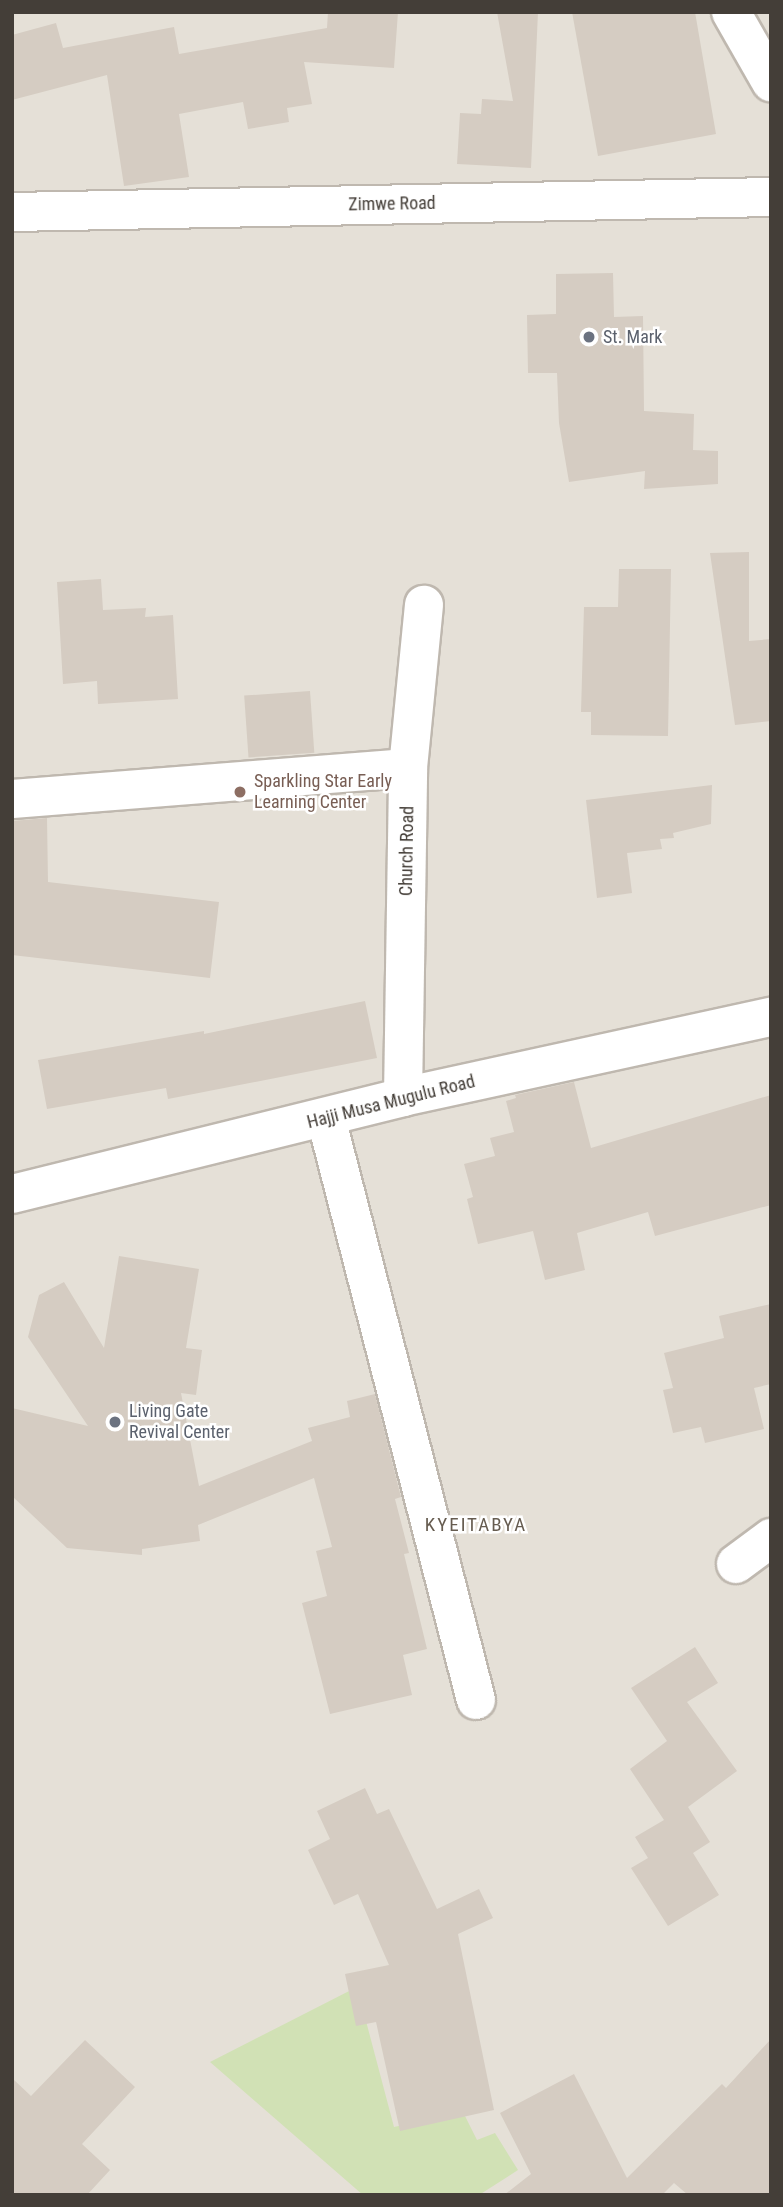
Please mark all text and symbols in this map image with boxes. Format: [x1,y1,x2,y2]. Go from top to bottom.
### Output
street label: Zimwe Road [348,192,436,216]
place label: St. Mark [603,326,662,348]
marker: St. Mark [581,329,597,345]
place label: Sparkling Star Early Learning Center [254,771,392,814]
marker: Sparkling Star Early Learning Center [232,784,248,800]
street label: Church Road [395,806,419,896]
street label: Hajji Musa Mugulu Road [305,1071,477,1133]
place label: Living Gate Revival Center [129,1401,230,1444]
marker: Living Gate Revival Center [107,1414,123,1430]
district label: KYEITABYA [426,1514,526,1536]

